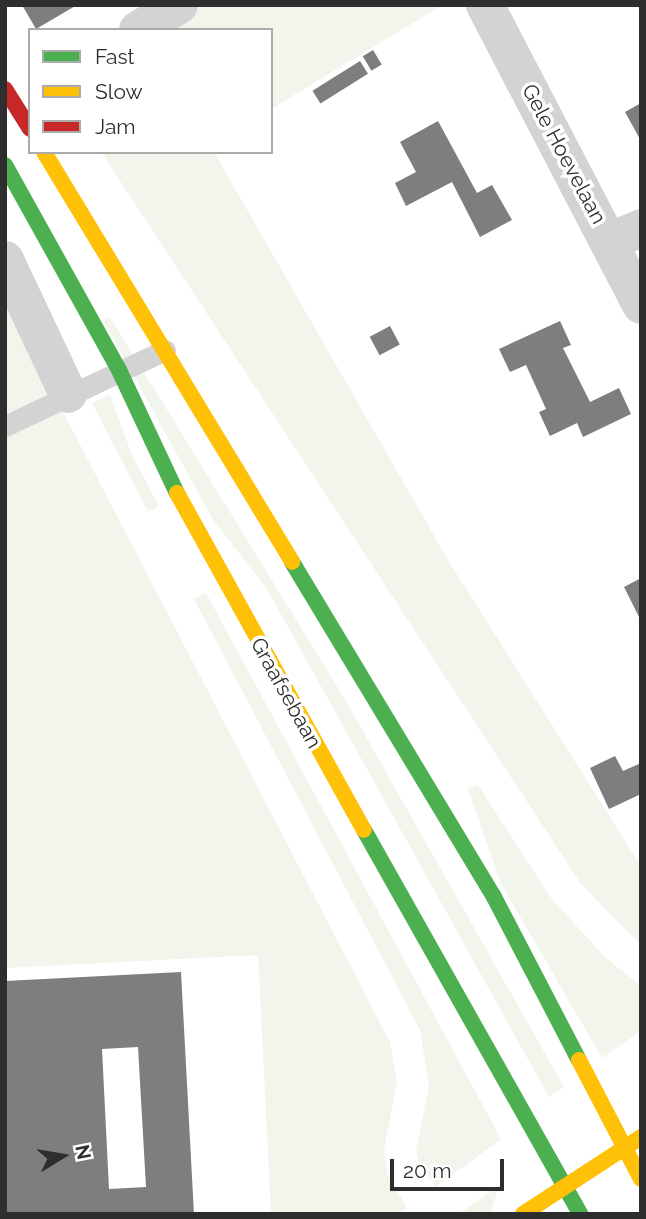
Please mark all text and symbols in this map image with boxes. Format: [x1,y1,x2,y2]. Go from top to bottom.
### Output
legend [28,28,273,154]
text: Fast [95,44,135,69]
text: Slow [95,79,143,104]
street label: Gele Hoevelaan [517,80,611,228]
text: Jam [95,114,136,139]
street label: Graafsebaan [245,633,327,753]
north arrow [28,1121,98,1191]
text: N [71,1143,96,1161]
scale bar [394,1146,508,1190]
text: 20 m [403,1158,451,1183]

